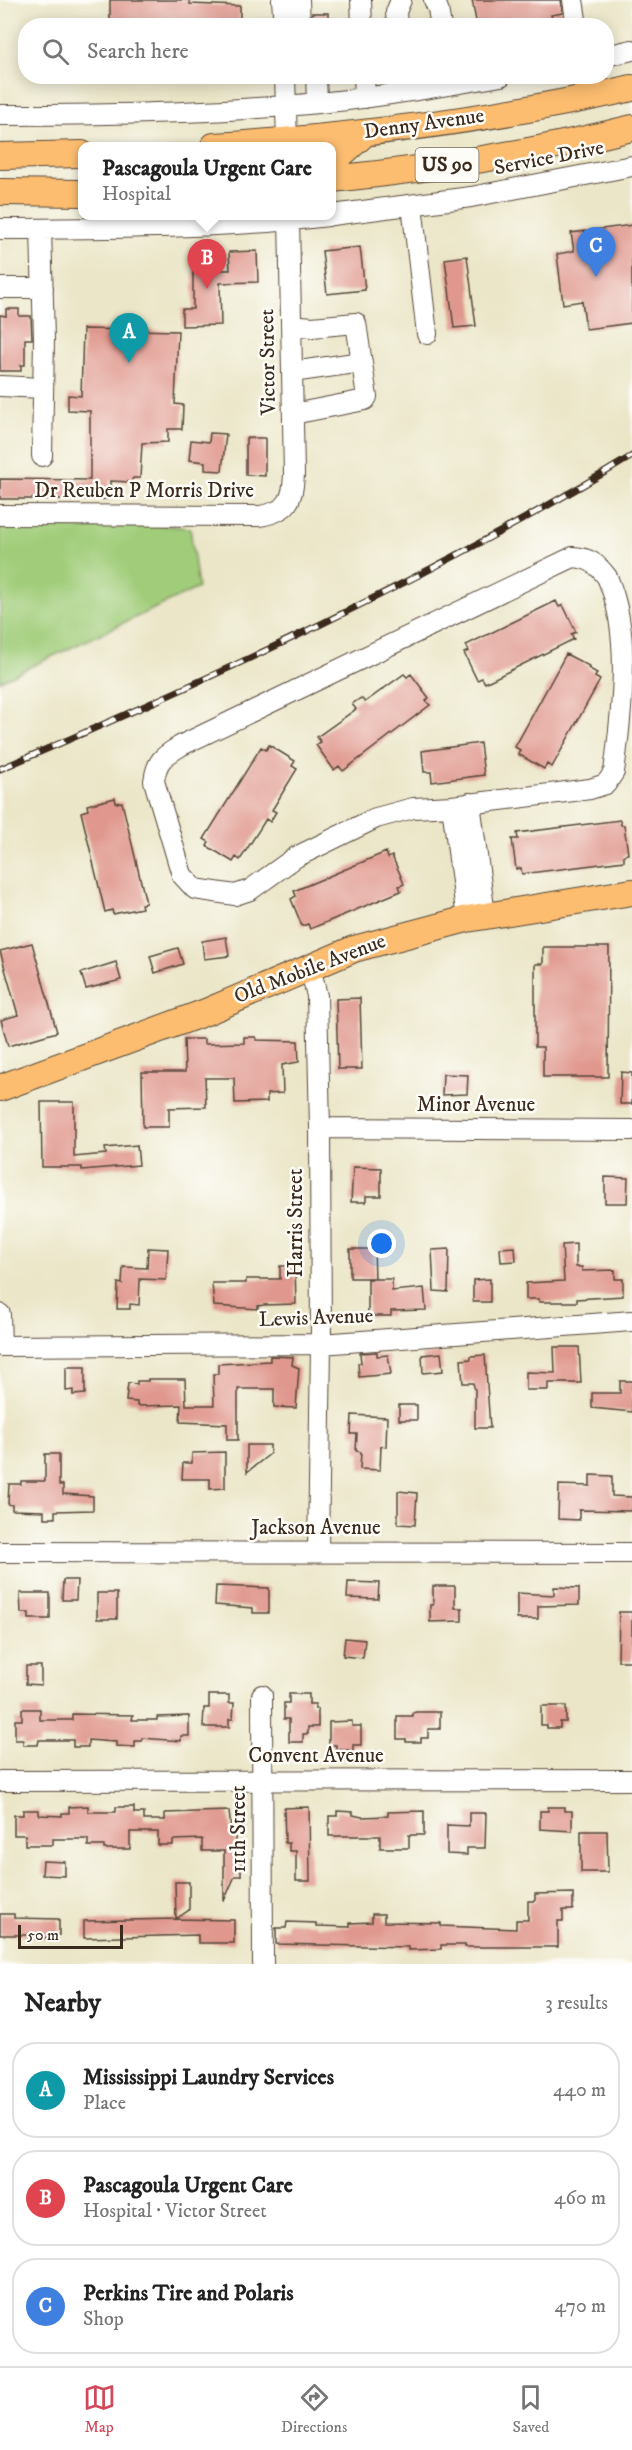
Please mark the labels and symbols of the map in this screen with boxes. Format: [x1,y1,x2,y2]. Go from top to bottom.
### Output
street label: Denny Avenue [362,103,486,145]
street label: Service Drive [492,135,606,181]
road number: US 90 [416,148,478,182]
pin: C [576,228,616,277]
pin: B [188,240,226,289]
street label: Victor Street [254,308,282,416]
pin: A [110,314,148,363]
street label: Dr Reuben P Morris Drive [34,478,254,504]
street label: Old Mobile Avenue [231,928,390,1010]
street label: Minor Avenue [417,1092,536,1118]
street label: Harris Street [283,1168,309,1277]
your location [367,1229,396,1258]
street label: Lewis Avenue [258,1303,374,1333]
street label: Jackson Avenue [249,1515,381,1541]
street label: Convent Avenue [248,1743,384,1769]
street label: 11th Street [226,1785,252,1873]
scale bar [18,1922,123,1950]

